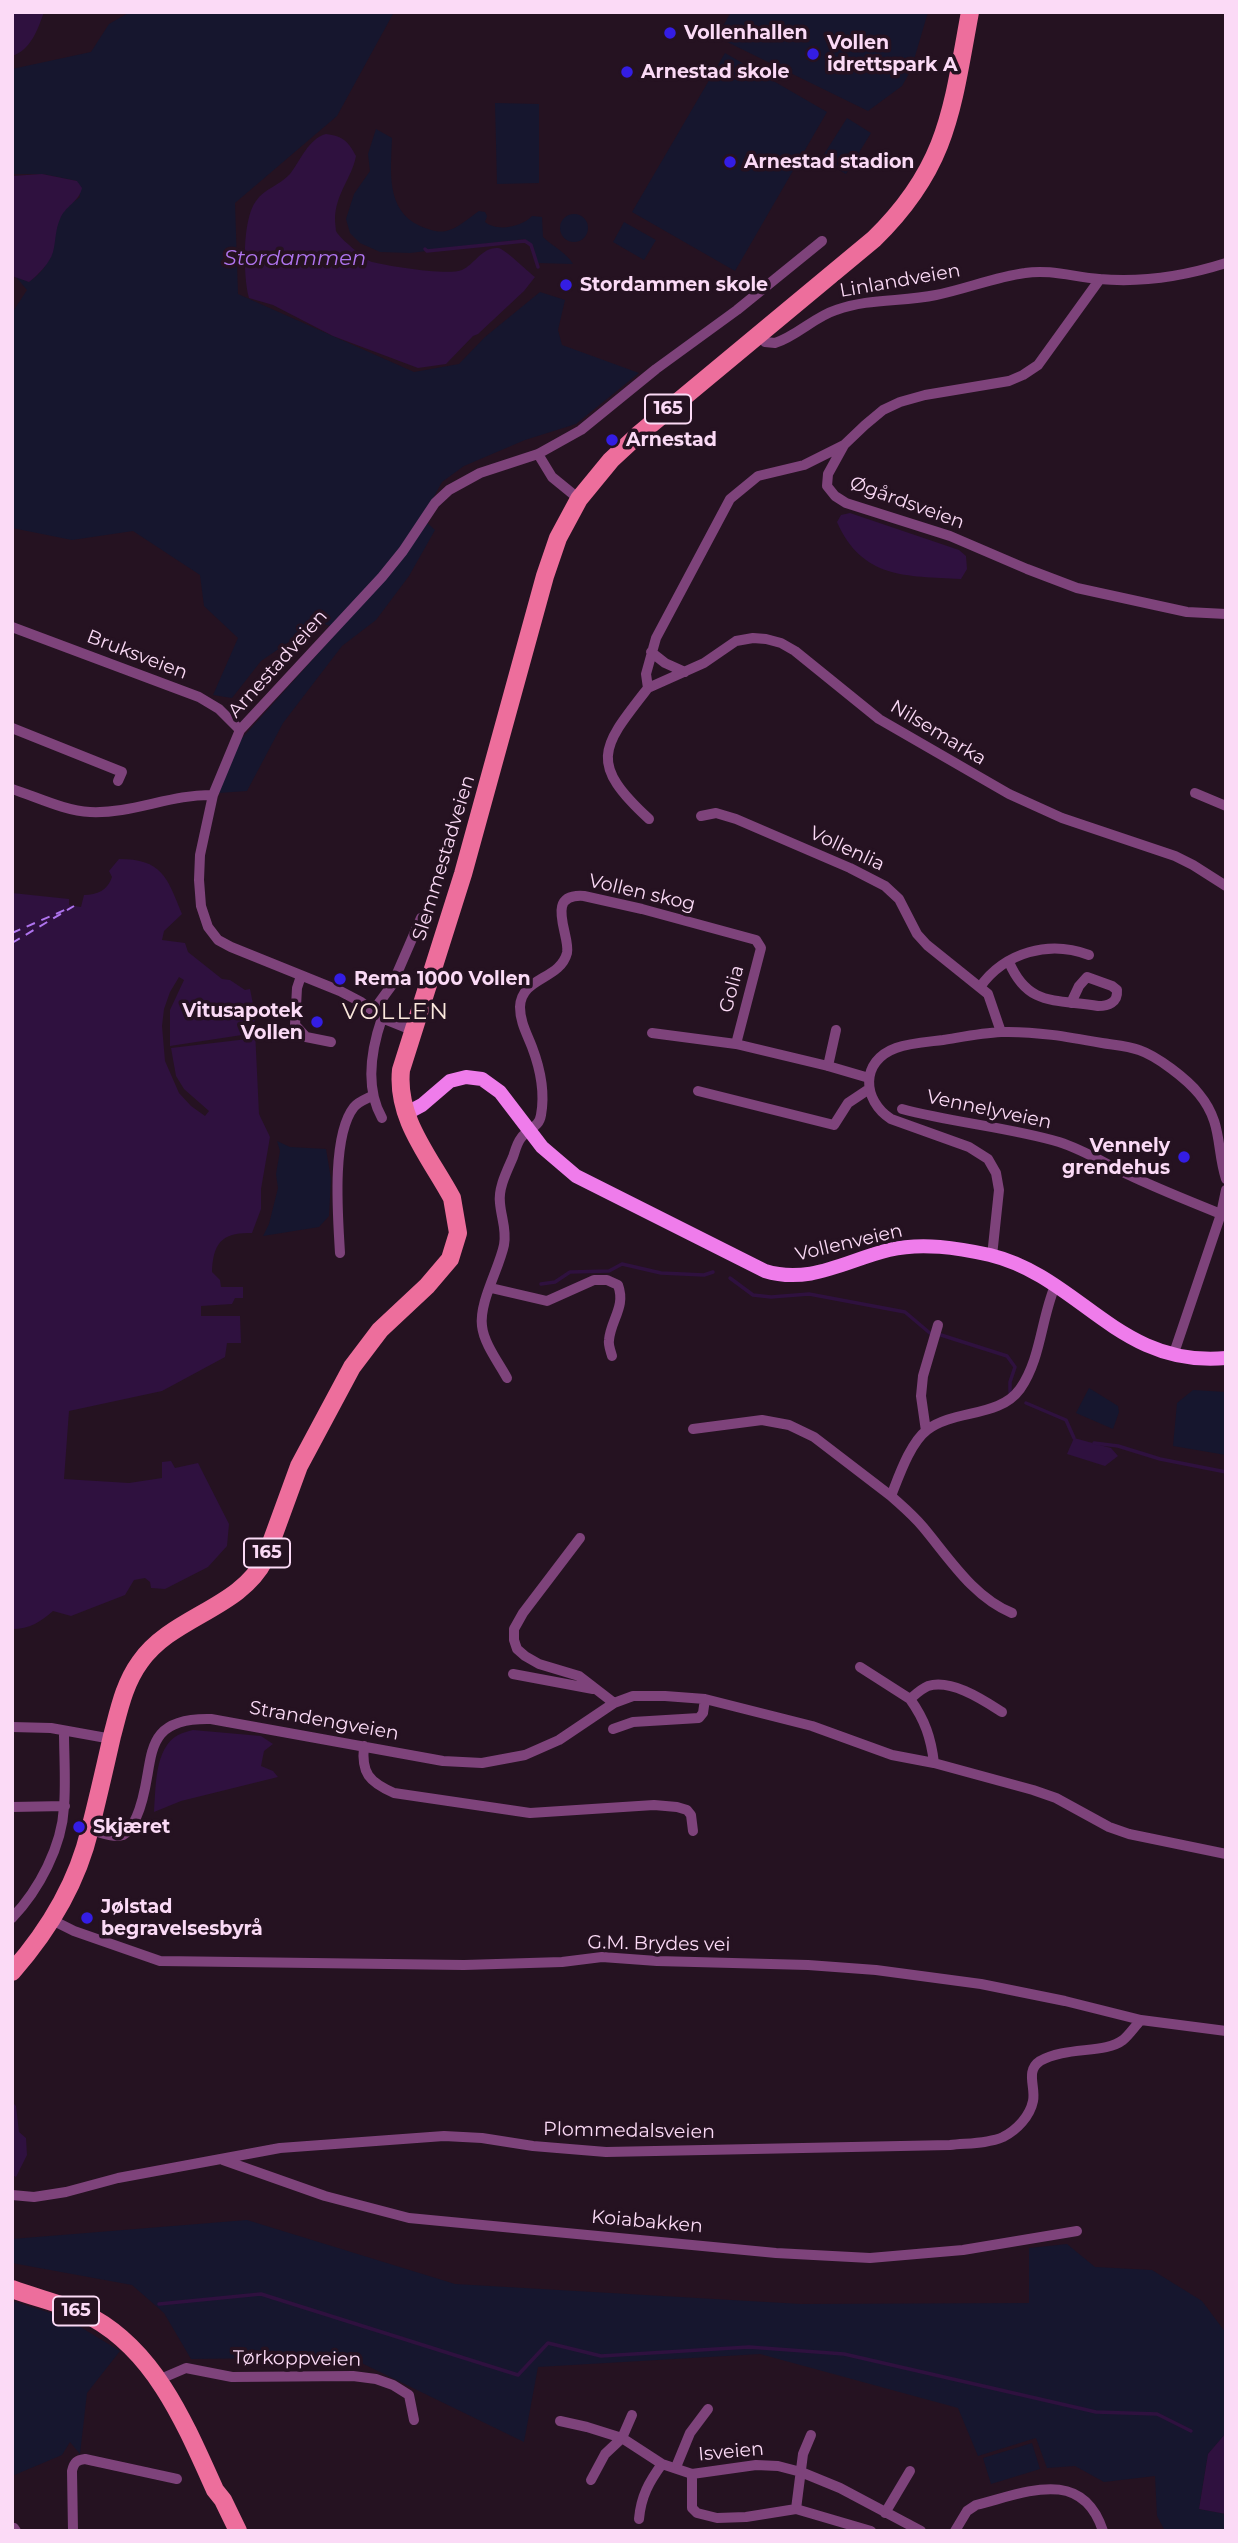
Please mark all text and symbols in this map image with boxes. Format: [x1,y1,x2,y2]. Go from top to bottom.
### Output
place label: Vollenhallen [684,22,808,44]
marker: Vollenhallen [662,25,678,41]
place label: Vollen idrettspark A [827,32,957,76]
marker: Vollen idrettspark A [805,46,821,62]
place label: Arnestad skole [641,61,789,83]
marker: Arnestad skole [619,64,635,80]
place label: Arnestad stadion [744,151,914,173]
marker: Arnestad stadion [722,154,738,170]
water label: Stordammen [224,246,366,272]
street label: Linlandveien [838,259,962,303]
place label: Stordammen skole [580,274,768,296]
marker: Stordammen skole [558,277,574,293]
road number: 165 [645,394,691,424]
place label: Arnestad [626,429,717,451]
marker: Arnestad [604,432,620,448]
street label: Øgårdsveien [847,472,967,534]
street label: Arnestadveien [224,605,332,723]
street label: Bruksveien [84,625,190,685]
street label: Nilsemarka [886,696,990,770]
street label: Slemmestadveien [408,773,480,943]
street label: Vollenlia [806,822,888,876]
street label: Vollen skog [586,870,698,916]
street label: Golia [715,963,749,1015]
place label: Rema 1000 Vollen [354,968,531,990]
marker: Rema 1000 Vollen [332,971,348,987]
district label: VOLLEN [343,998,449,1026]
place label: Vitusapotek Vollen [182,1000,303,1044]
marker: Vitusapotek Vollen [309,1014,325,1030]
street label: Vennelyveien [925,1086,1053,1134]
place label: Vennely grendehus [1062,1135,1170,1179]
marker: Vennely grendehus [1176,1149,1192,1165]
street label: Vollenveien [793,1220,905,1266]
road number: 165 [244,1538,290,1568]
street label: Strandengveien [247,1697,401,1745]
place label: Skjæret [93,1816,170,1838]
marker: Skjæret [71,1819,87,1835]
place label: Jølstad begravelsesbyrå [101,1896,263,1940]
marker: Jølstad begravelsesbyrå [79,1910,95,1926]
street label: G.M. Brydes vei [587,1931,731,1957]
street label: Plommedalsveien [543,2118,715,2144]
street label: Koiabakken [590,2206,704,2238]
road number: 165 [53,2297,99,2326]
street label: Tørkoppveien [233,2346,361,2372]
street label: Isveien [697,2438,765,2466]

